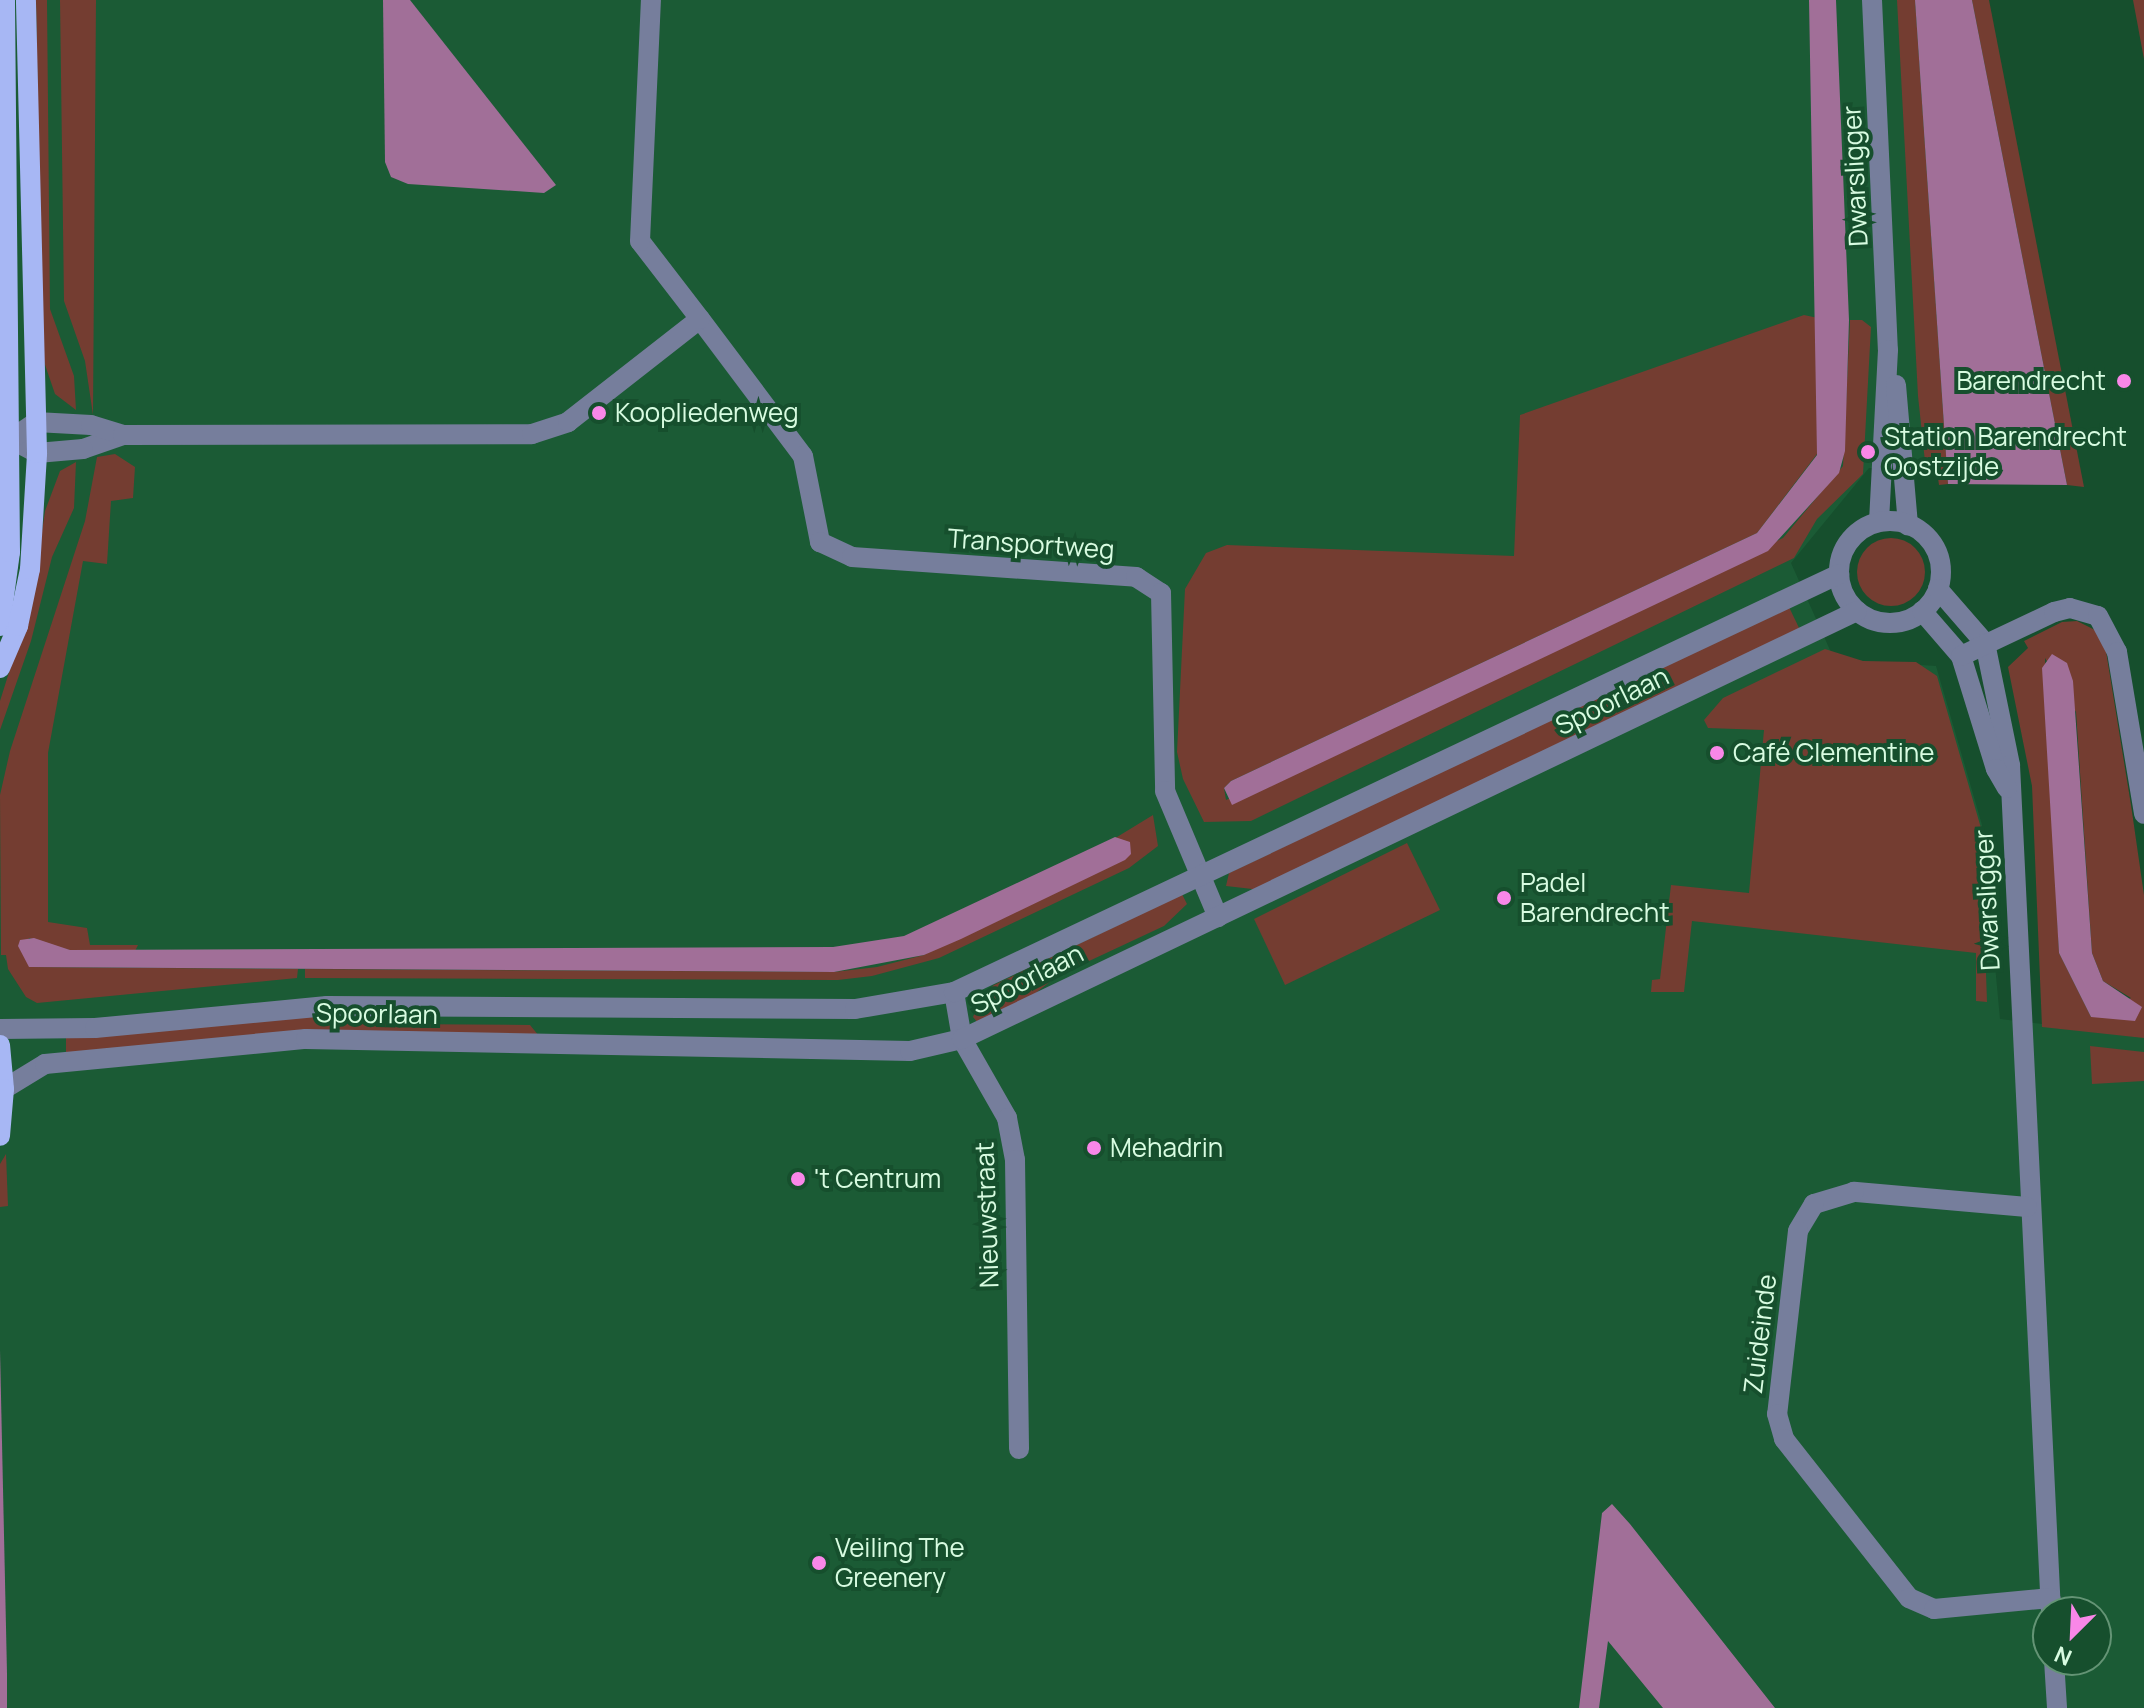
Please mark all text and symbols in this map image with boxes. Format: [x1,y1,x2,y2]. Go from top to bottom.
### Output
street label: Dwarsligger [1836,105,1874,247]
place label: Barendrecht [1956,365,2106,397]
marker: Barendrecht [2113,370,2135,392]
place label: Koopliedenweg [615,397,799,429]
marker: Koopliedenweg [590,404,608,422]
place label: Station Barendrecht Oostzijde [1884,421,2127,482]
marker: Station Barendrecht Oostzijde [1859,443,1877,461]
street label: Transportweg [947,523,1115,565]
street label: Spoorlaan [1550,660,1674,742]
place label: Café Clementine [1733,737,1934,769]
marker: Café Clementine [1708,744,1726,762]
street label: Dwarsligger [1968,829,2006,971]
place label: Padel Barendrecht [1520,867,1670,928]
marker: Padel Barendrecht [1495,889,1513,907]
street label: Spoorlaan [966,937,1088,1021]
street label: Spoorlaan [316,997,438,1031]
place label: Mehadrin [1110,1132,1223,1164]
marker: Mehadrin [1085,1139,1103,1157]
street label: Nieuwstraat [969,1141,1005,1289]
place label: 't Centrum [814,1163,941,1195]
marker: 't Centrum [789,1170,807,1188]
street label: Zuideinde [1737,1272,1783,1396]
place label: Veiling The Greenery [835,1532,965,1594]
marker: Veiling The Greenery [810,1554,828,1572]
north arrow [2032,1596,2112,1676]
text: N [2050,1639,2076,1673]

